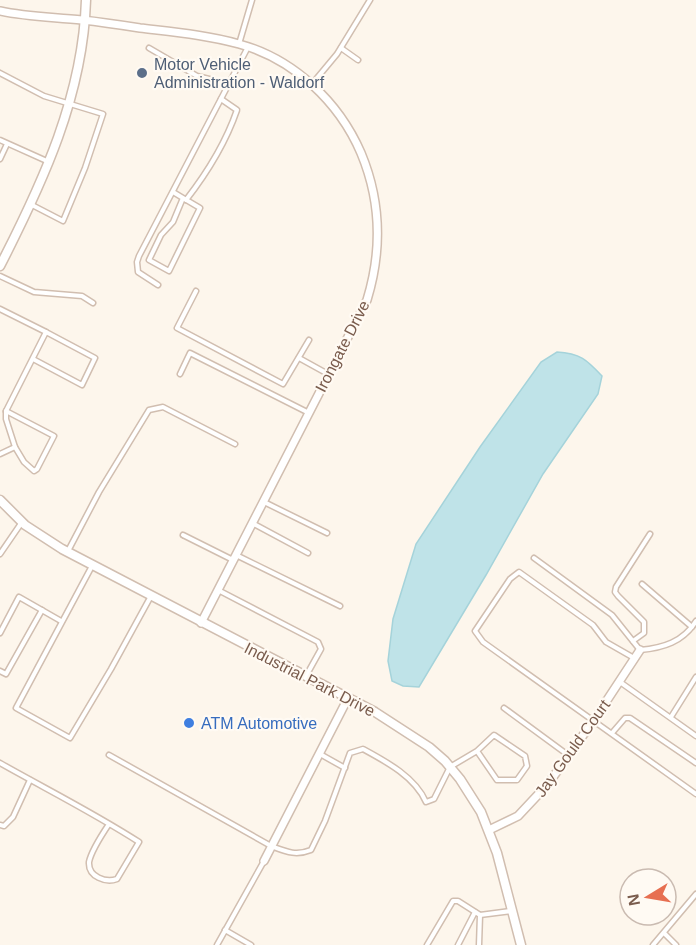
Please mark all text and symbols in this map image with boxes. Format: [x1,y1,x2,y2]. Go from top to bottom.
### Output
place label: Motor Vehicle Administration - Waldorf [154,56,325,91]
marker: Motor Vehicle Administration - Waldorf [135,66,149,80]
street label: Irongate Drive [312,298,373,395]
street label: Industrial Park Drive [242,639,378,720]
street label: Jay Gould Court [532,696,614,800]
place label: ATM Automotive [201,715,317,732]
marker: ATM Automotive [182,716,196,730]
north arrow [618,867,678,927]
text: N [624,892,643,907]

